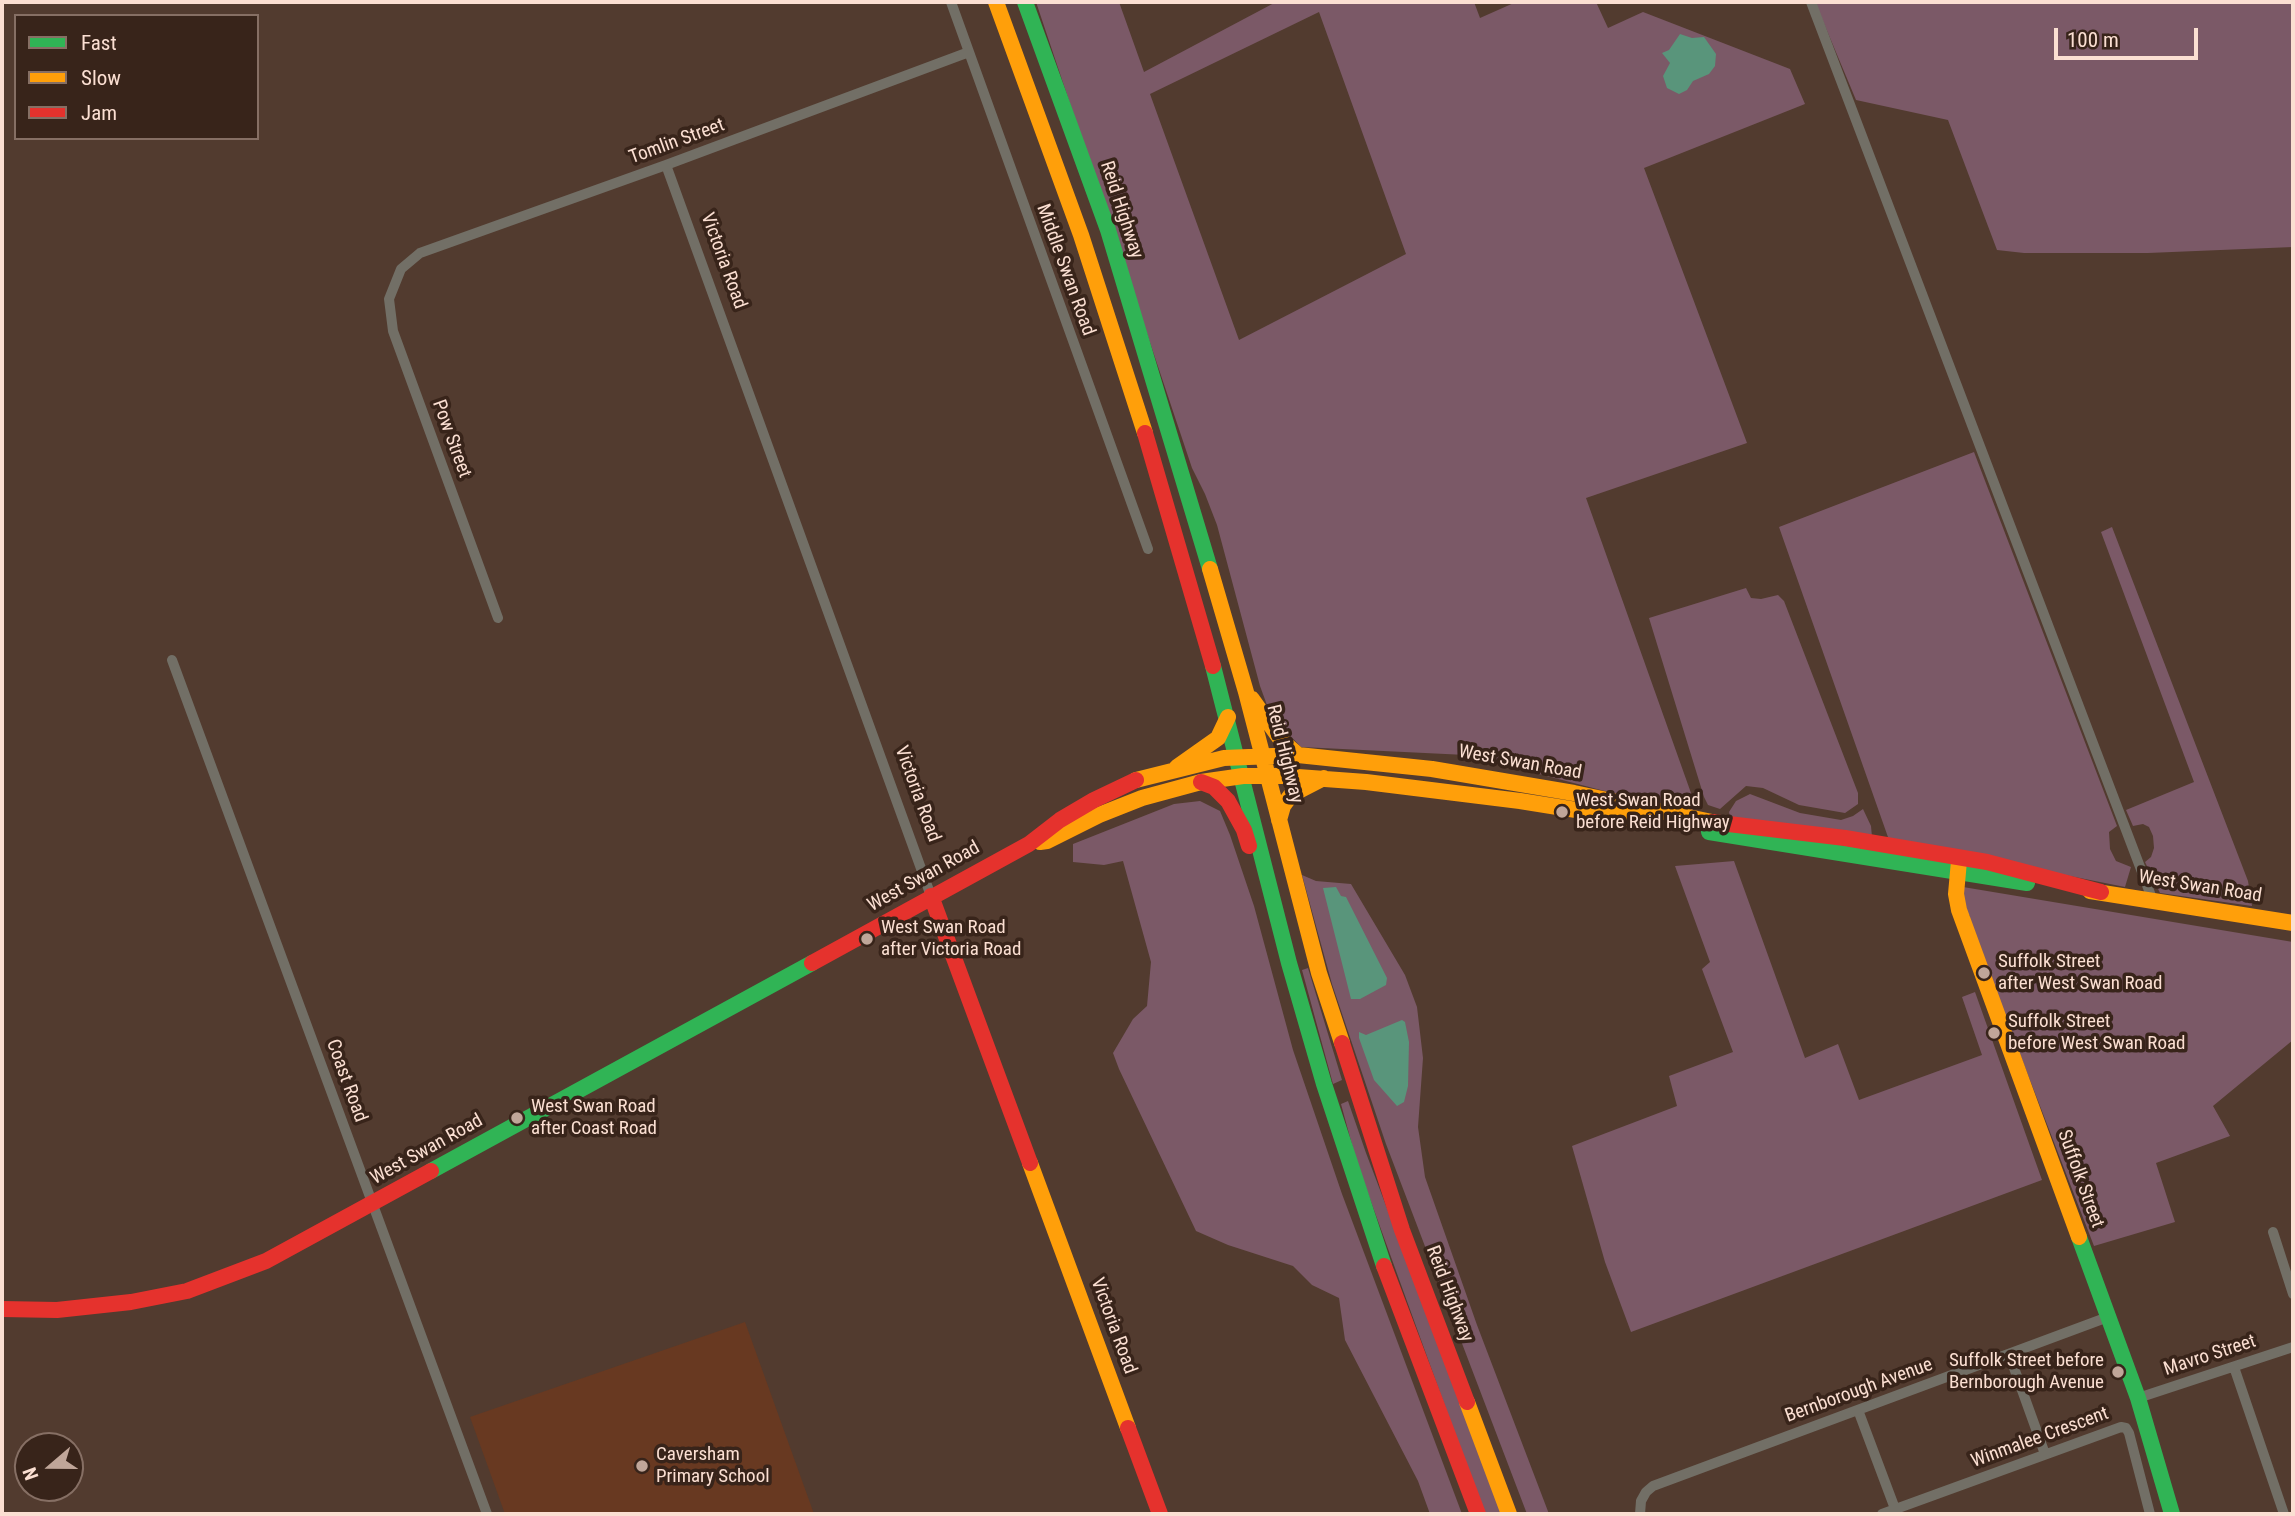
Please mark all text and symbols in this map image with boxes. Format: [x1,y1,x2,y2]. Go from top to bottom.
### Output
legend [14,14,259,140]
scale bar [2057,14,2200,58]
text: 100 m [2067,28,2119,52]
text: Fast [81,31,117,55]
text: Slow [81,66,121,90]
text: Jam [81,101,117,125]
street label: Tomlin Street [626,114,728,170]
street label: Reid Highway [1095,158,1147,262]
street label: Middle Swan Road [1031,201,1099,339]
street label: Victoria Road [695,210,751,312]
street label: Pow Street [426,397,476,481]
street label: Reid Highway [1261,702,1307,806]
street label: West Swan Road [1457,741,1583,785]
street label: Victoria Road [889,743,945,845]
place label: West Swan Road before Reid Highway [1576,790,1730,834]
marker: West Swan Road before Reid Highway [1554,804,1570,820]
street label: West Swan Road [864,837,984,917]
street label: West Swan Road [2137,866,2263,908]
place label: West Swan Road after Victoria Road [881,917,1021,961]
marker: West Swan Road after Victoria Road [859,931,875,947]
place label: Suffolk Street after West Swan Road [1998,951,2163,995]
marker: Suffolk Street after West Swan Road [1976,965,1992,981]
place label: Suffolk Street before West Swan Road [2008,1011,2185,1055]
marker: Suffolk Street before West Swan Road [1986,1025,2002,1041]
street label: Coast Road [321,1037,371,1125]
place label: West Swan Road after Coast Road [531,1096,657,1140]
street label: West Swan Road [367,1110,487,1190]
marker: West Swan Road after Coast Road [509,1110,525,1126]
street label: Suffolk Street [2052,1127,2108,1231]
street label: Reid Highway [1420,1243,1478,1345]
street label: Victoria Road [1085,1275,1141,1377]
street label: Mavro Street [2161,1330,2259,1382]
place label: Suffolk Street before Bernborough Avenue [1949,1350,2104,1394]
street label: Bernborough Avenue [1782,1354,1936,1428]
marker: Suffolk Street before Bernborough Avenue [2110,1364,2126,1380]
street label: Winmalee Crescent [1968,1403,2112,1473]
north arrow [14,1432,84,1502]
place label: Caversham Primary School [656,1444,770,1488]
marker: Caversham Primary School [634,1458,650,1474]
text: N [18,1464,43,1483]

